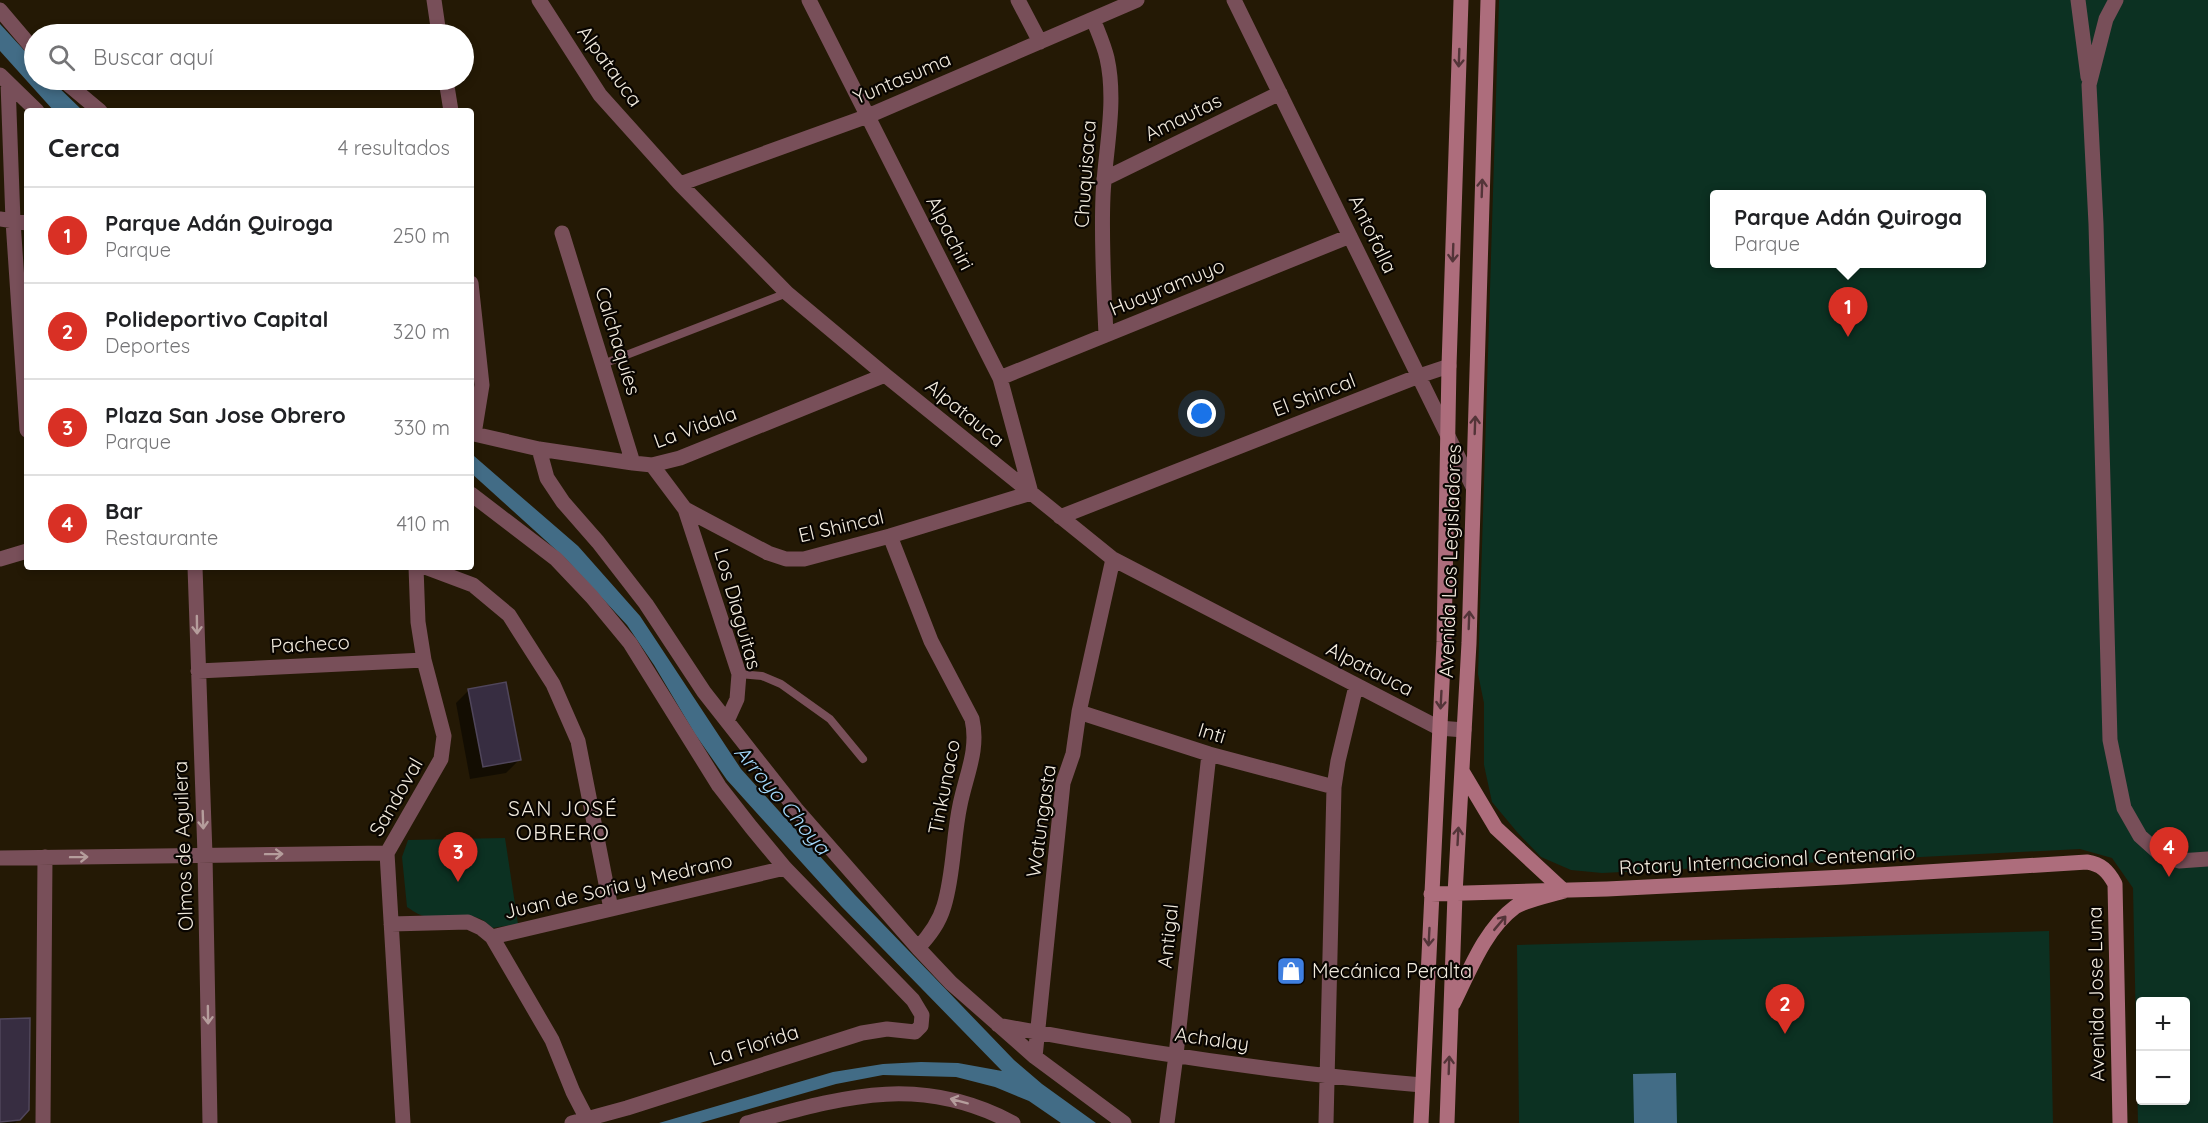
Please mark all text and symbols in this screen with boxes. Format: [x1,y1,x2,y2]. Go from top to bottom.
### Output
street label: Alpatauca [573,20,648,111]
search box [24,24,474,90]
icon: search [45,41,78,74]
text: Buscar aquí [93,43,213,71]
street label: Yuntasuma [849,46,954,109]
one-way arrow [1453,48,1464,68]
street label: Amautas [1140,87,1225,146]
street label: Chuquisaca [1068,119,1101,229]
text: Cerca [48,131,120,164]
text: 4 resultados [338,135,450,160]
one-way arrow [1477,179,1488,199]
popup [1710,190,1986,268]
street label: Antofalla [1344,191,1403,277]
street label: Alpachiri [921,192,980,274]
text: Parque Adán Quiroga [1734,203,1962,231]
text: Parque Adán Quiroga [105,209,333,237]
text: 1 [64,223,71,248]
text: 250 m [392,223,450,248]
text: Parque [1734,231,1800,256]
text: Parque [105,237,171,262]
one-way arrow [1447,243,1459,263]
street label: Huayramuyo [1106,252,1228,321]
street label: Calchaquíes [590,284,647,398]
pin: 1 [1828,288,1868,337]
text: Polideportivo Capital [105,305,329,333]
text: 2 [62,319,73,344]
text: 320 m [393,319,450,344]
text: Deportes [105,333,190,358]
street label: El Shincal [1269,367,1359,422]
street label: Alpatauca [921,373,1010,452]
your location [1187,399,1216,428]
street label: La Vidala [650,400,740,453]
text: Plaza San Jose Obrero [105,401,346,429]
text: 3 [62,415,73,440]
text: 330 m [393,415,450,440]
one-way arrow [1469,416,1481,436]
text: Parque [105,429,171,454]
street label: Avenida Los Legisladores [1433,444,1466,678]
text: Bar [105,497,143,525]
street label: El Shincal [796,504,886,547]
text: 4 [62,511,73,536]
text: 410 m [397,511,450,536]
text: Restaurante [105,525,218,550]
street label: Los Diaguitas [709,546,768,672]
one-way arrow [1464,610,1475,630]
one-way arrow [191,615,202,635]
street label: Pacheco [270,629,350,658]
street label: Alpatauca [1323,636,1418,701]
one-way arrow [1435,690,1446,710]
street label: Inti [1195,717,1229,749]
street label: Tinkunaco [922,737,965,836]
water label: Arroyo Choya [729,739,837,860]
street label: Sandoval [363,753,428,840]
street label: Olmos de Aguilera [167,761,198,931]
street label: Watungasta [1020,763,1061,879]
district label: SAN JOSÉ OBRERO [508,795,618,845]
one-way arrow [198,810,209,830]
one-way arrow [1453,826,1464,846]
pin: 4 [2150,828,2188,877]
pin: 3 [438,832,478,882]
street label: Rotary Internacional Centenario [1618,839,1916,880]
street label: Juan de Soria y Medrano [501,847,735,924]
one-way arrow [264,848,284,860]
one-way arrow [69,851,89,862]
street label: Antigal [1152,902,1183,969]
street label: Avenida Jose Luna [2081,906,2110,1082]
one-way arrow [1493,916,1507,931]
one-way arrow [1423,926,1434,946]
shop icon: Mecánica Peralta [1275,955,1307,987]
place label: Mecánica Peralta [1312,958,1472,983]
pin: 2 [1766,984,1804,1034]
map controls [2136,997,2190,1105]
button: + [2136,997,2190,1051]
one-way arrow [202,1005,214,1025]
street label: La Florida [706,1018,802,1071]
street label: Achalay [1173,1021,1251,1056]
button: − [2136,1051,2190,1105]
one-way arrow [1443,1055,1454,1075]
one-way arrow [950,1095,969,1107]

